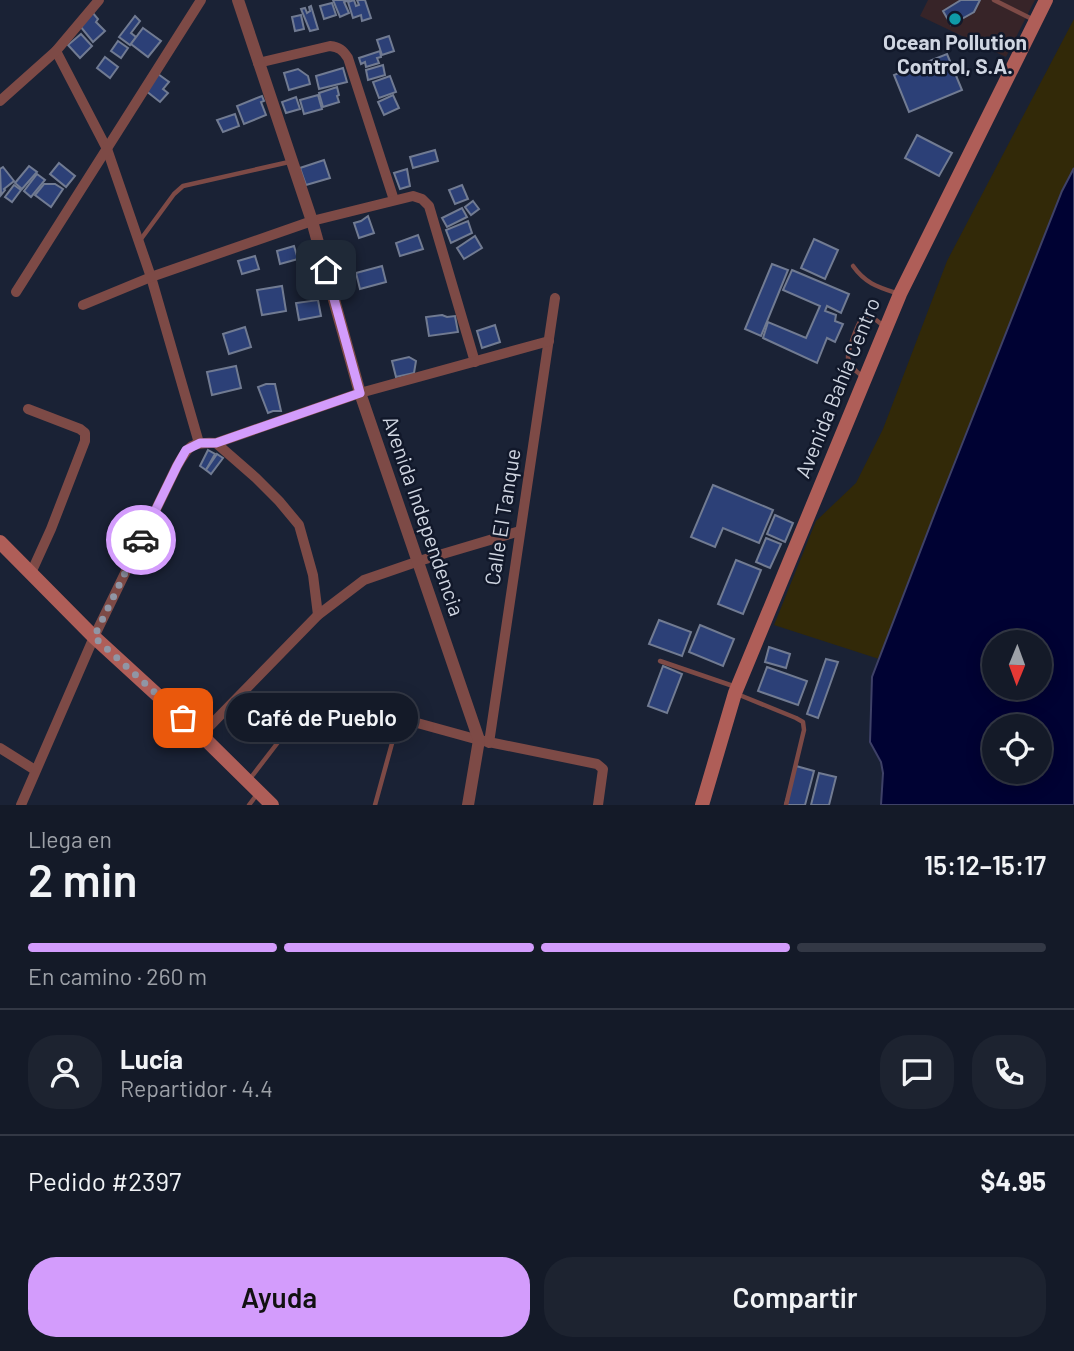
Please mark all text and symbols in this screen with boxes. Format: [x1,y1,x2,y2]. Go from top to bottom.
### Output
marker: Ocean Pollution Control, S.A. [947,11,963,27]
place label: Ocean Pollution Control, S.A. [883,29,1027,78]
pin [296,240,356,300]
icon: home [307,251,345,289]
street label: Avenida Bahía Centro [789,294,884,481]
street label: Avenida Independencia [378,412,470,619]
street label: Calle El Tanque [478,447,525,587]
courier [106,505,176,575]
icon: car [122,521,160,559]
north arrow [982,630,1052,700]
map controls [982,630,1052,784]
pin [153,688,213,748]
callout: Café de Pueblo [225,694,418,742]
icon: bag [164,699,202,737]
text: Café de Pueblo [247,703,397,731]
button: locate [982,714,1052,784]
text: Llega en [28,825,112,853]
text: 15:12–15:17 [924,849,1046,880]
text: 2 min [28,851,137,906]
text: En camino · 260 m [28,962,207,990]
button: person [28,1035,102,1109]
button: chat [880,1035,954,1109]
button: phone [972,1035,1046,1109]
text: Lucía [120,1043,183,1074]
text: Repartidor · 4.4 [120,1074,273,1102]
text: Pedido #2397 [28,1165,181,1196]
text: $4.95 [981,1165,1046,1196]
button: Ayuda [28,1257,530,1337]
button: Compartir [544,1257,1046,1337]

